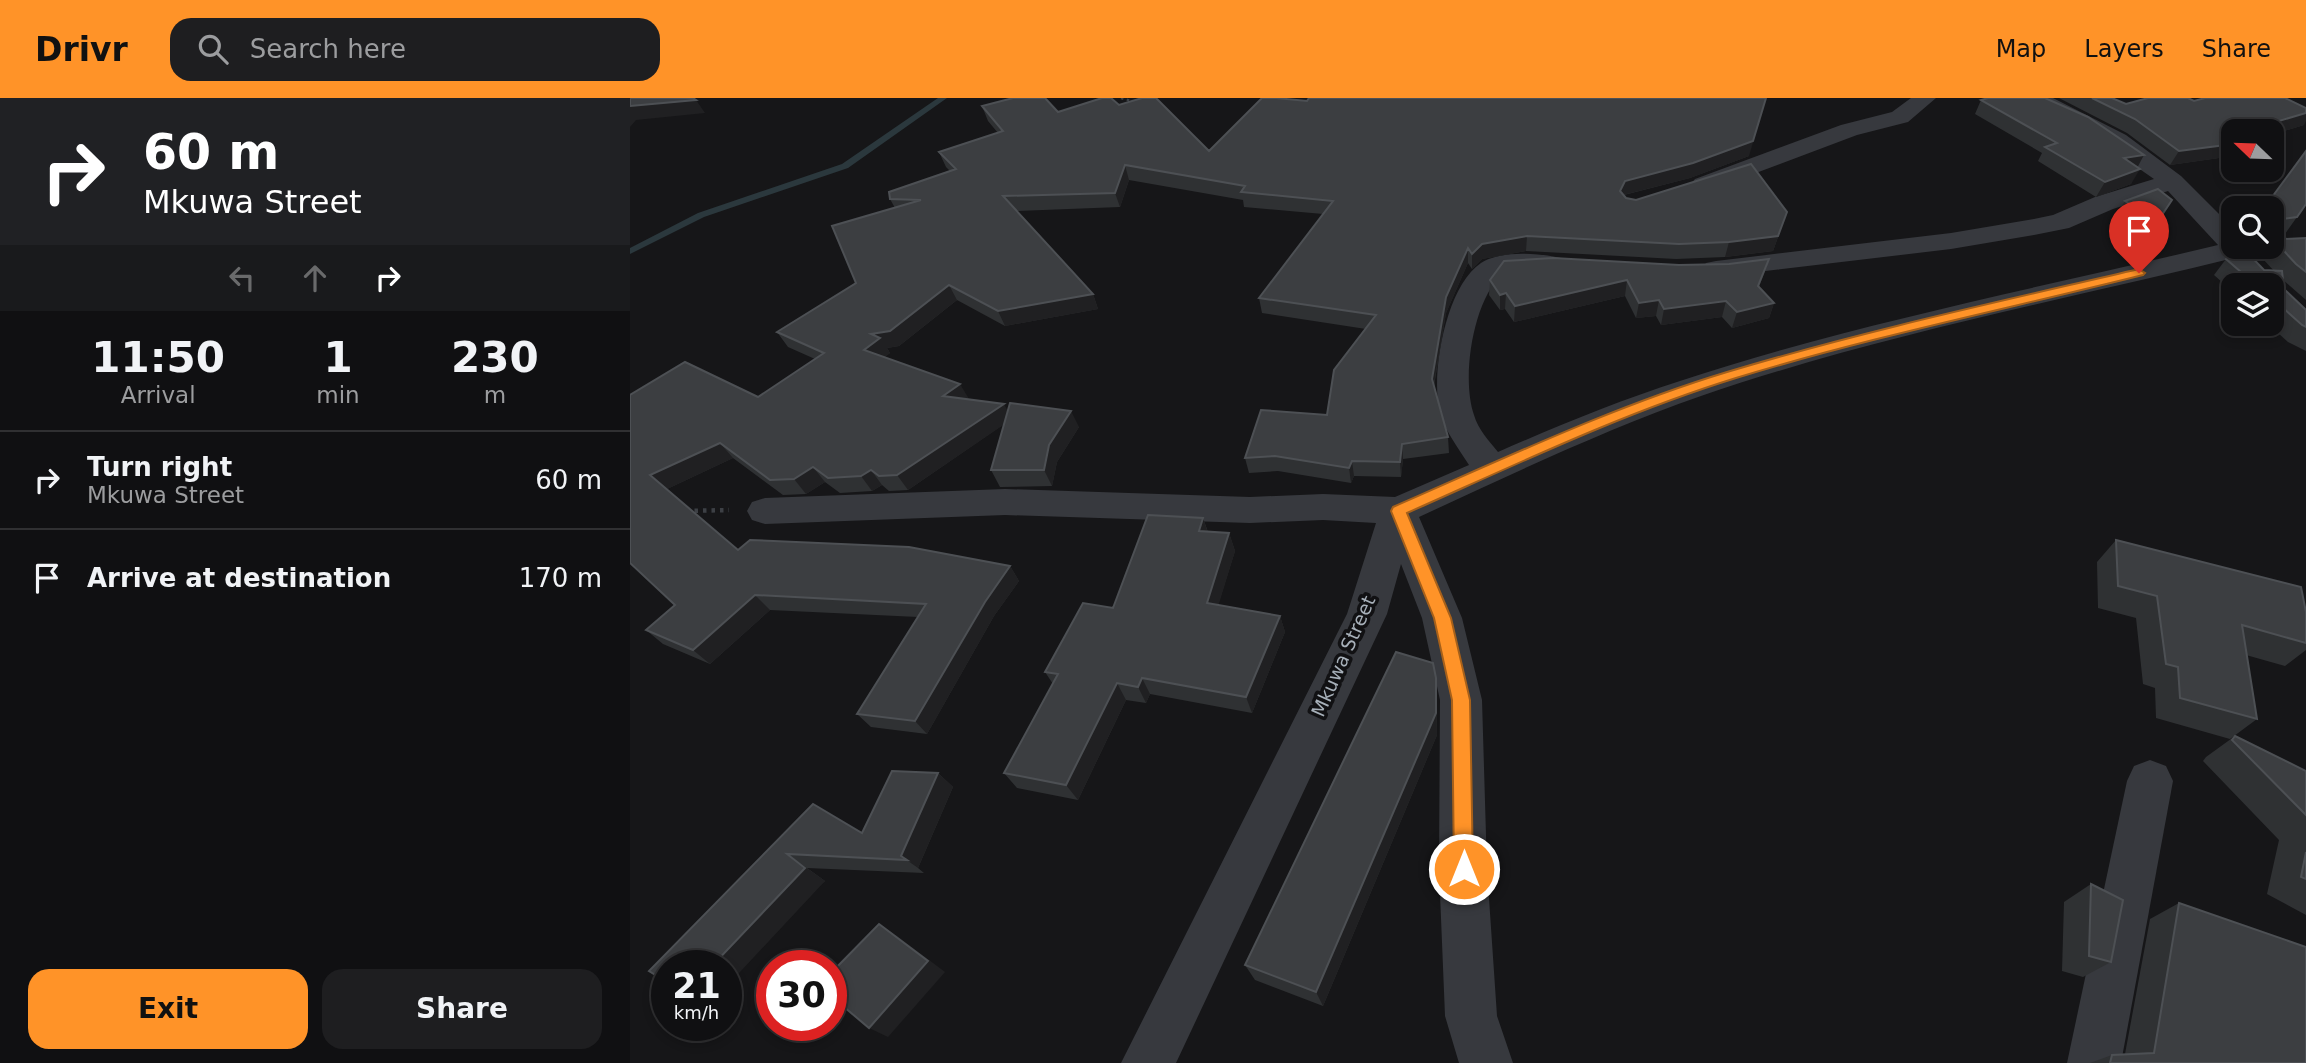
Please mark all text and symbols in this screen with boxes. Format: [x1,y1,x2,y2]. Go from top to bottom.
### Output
search box [170,18,660,81]
text: Drivr [35,30,128,69]
icon: search [194,30,232,68]
text: Search here [250,34,406,64]
text: Map [1996,35,2046,63]
text: Layers [2084,35,2164,63]
text: Share [2202,35,2271,63]
north arrow [2221,119,2284,182]
map controls [2221,119,2284,336]
text: 60 m [143,124,279,181]
icon: right [28,126,119,217]
text: Mkuwa Street [143,183,362,221]
button: search [2221,196,2284,259]
pin [2109,201,2169,273]
icon: arrive [2120,212,2158,250]
icon: left [223,259,261,297]
icon: ahead [296,259,334,297]
icon: right [369,259,407,297]
button: layers [2221,273,2284,336]
text: 11:50 [91,333,225,382]
text: 1 [323,333,353,382]
text: 230 [451,333,539,382]
text: Arrival [121,382,196,408]
text: min [316,382,360,408]
text: m [484,382,506,408]
text: Turn right [87,452,232,482]
icon: right [28,461,66,499]
text: 60 m [535,465,602,495]
text: Mkuwa Street [87,482,244,508]
icon: arrive [28,559,66,597]
text: Arrive at destination [87,563,391,593]
text: 170 m [519,563,602,593]
street label: Mkuwa Street [1307,592,1379,720]
position arrow [1427,832,1501,906]
speed limit sign: 30 [756,950,847,1041]
text: 21 [672,966,721,1006]
button: Exit [28,969,308,1049]
button: Share [322,969,602,1049]
text: km/h [674,1002,719,1023]

